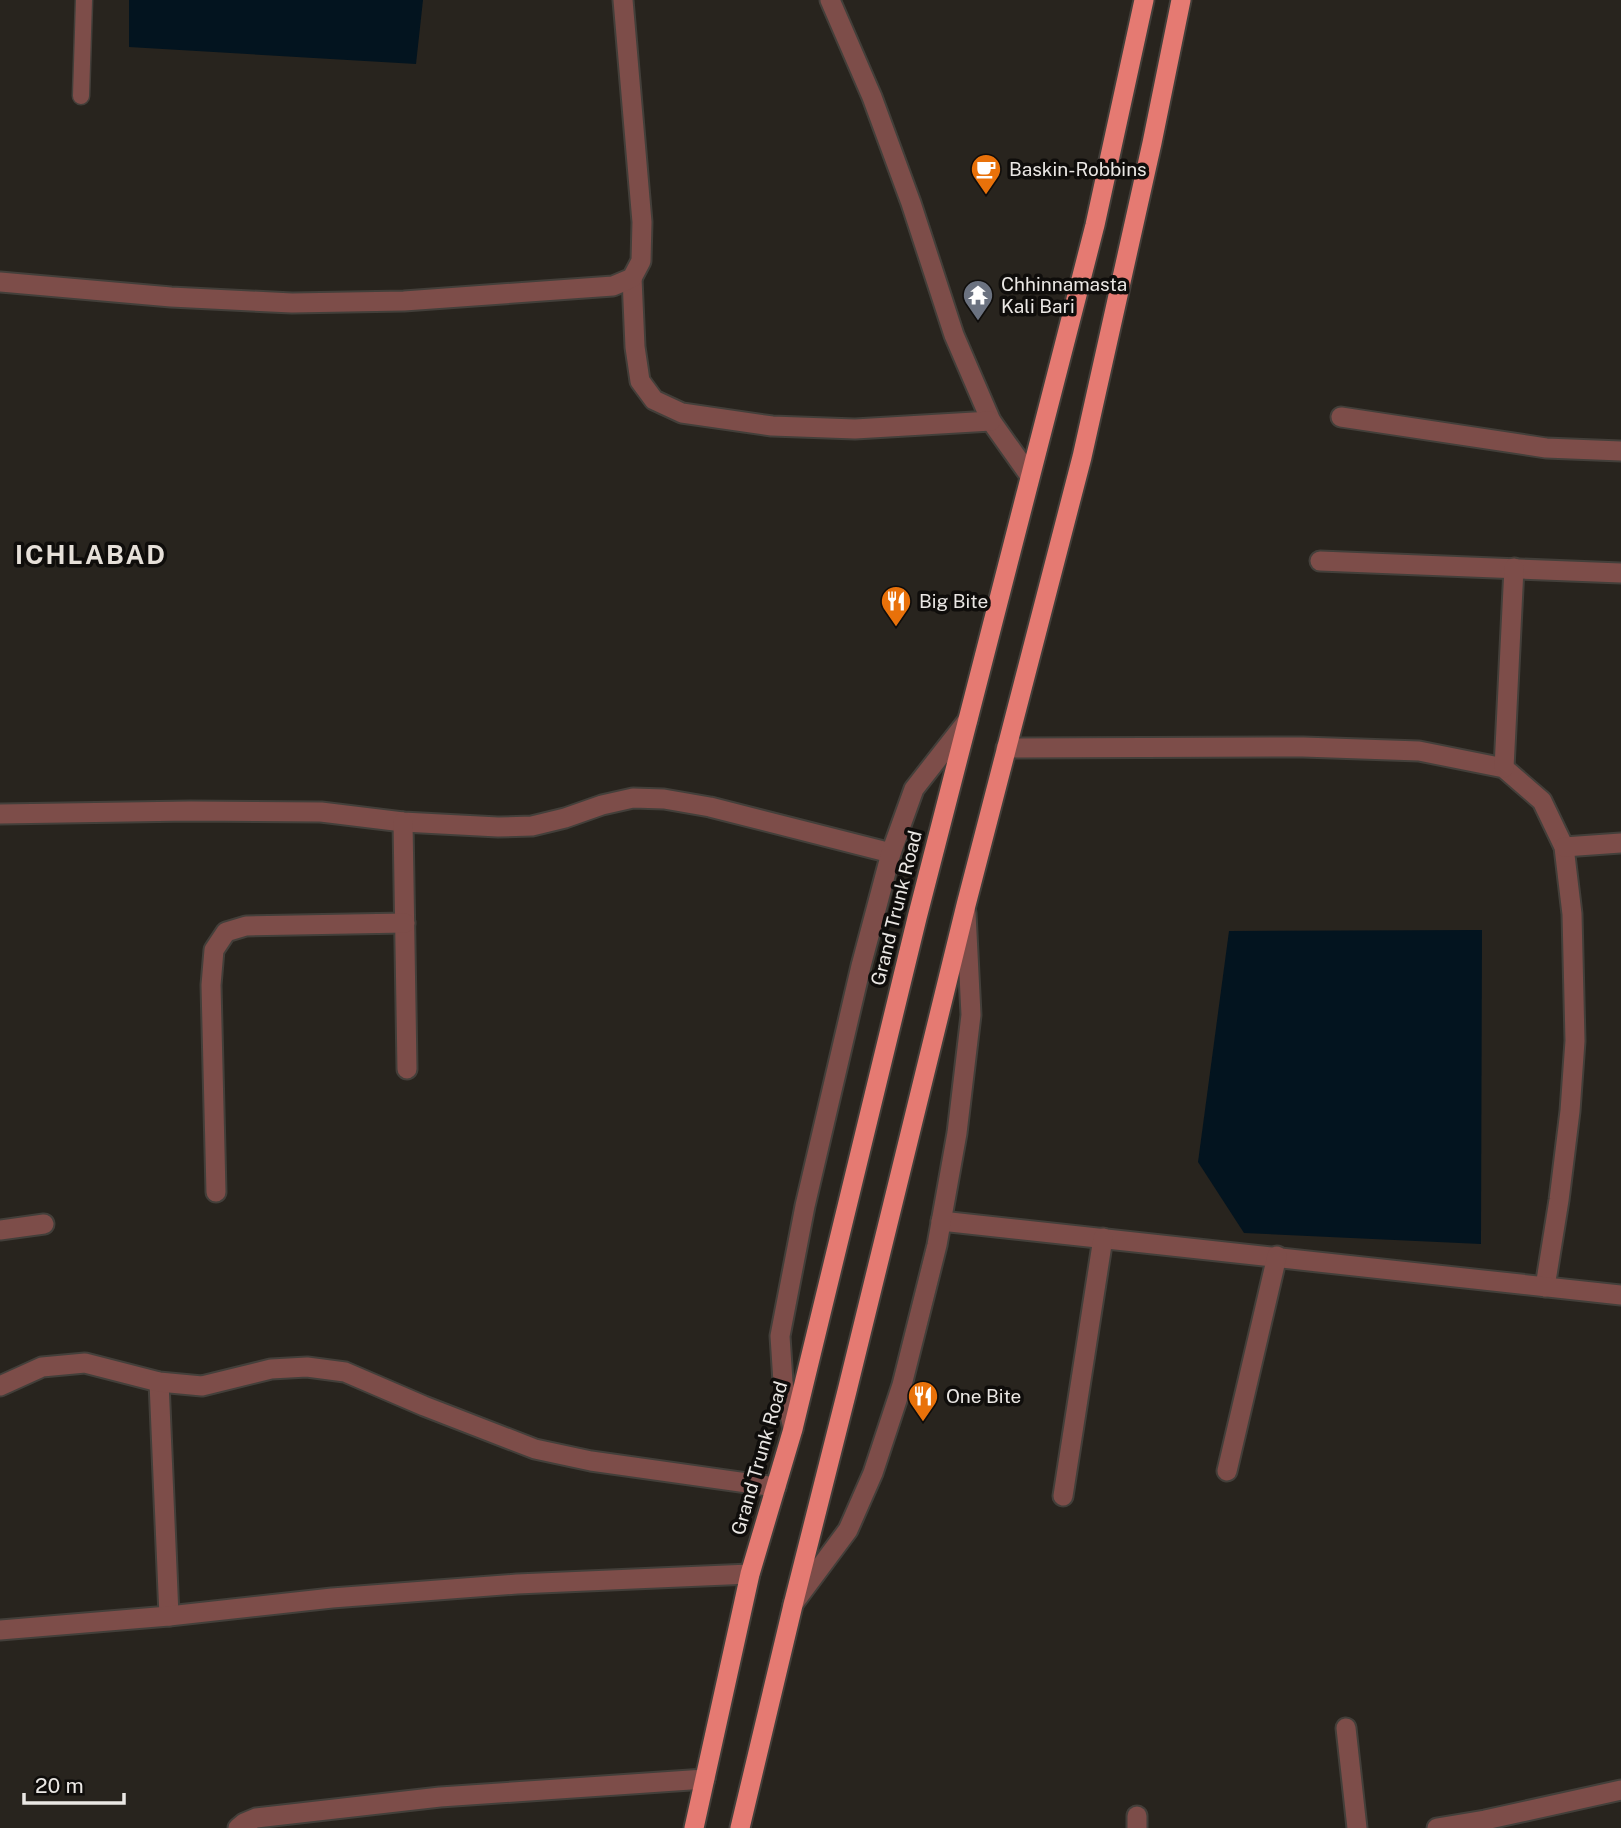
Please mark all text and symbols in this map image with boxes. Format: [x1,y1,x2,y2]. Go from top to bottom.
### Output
cafe icon: Baskin-Robbins [969,152,1003,196]
place label: Baskin-Robbins [1009,158,1147,180]
place label: Chhinnamasta Kali Bari [1001,273,1127,317]
temple icon: Chhinnamasta Kali Bari [961,278,995,322]
district label: ICHLABAD [15,539,167,570]
restaurant icon: Big Bite [879,584,913,628]
place label: Big Bite [919,590,988,612]
street label: Grand Trunk Road [866,828,926,988]
street label: Grand Trunk Road [727,1379,791,1537]
restaurant icon: One Bite [906,1379,940,1423]
place label: One Bite [946,1385,1021,1407]
scale bar [24,1762,124,1806]
text: 20 m [35,1773,84,1798]

